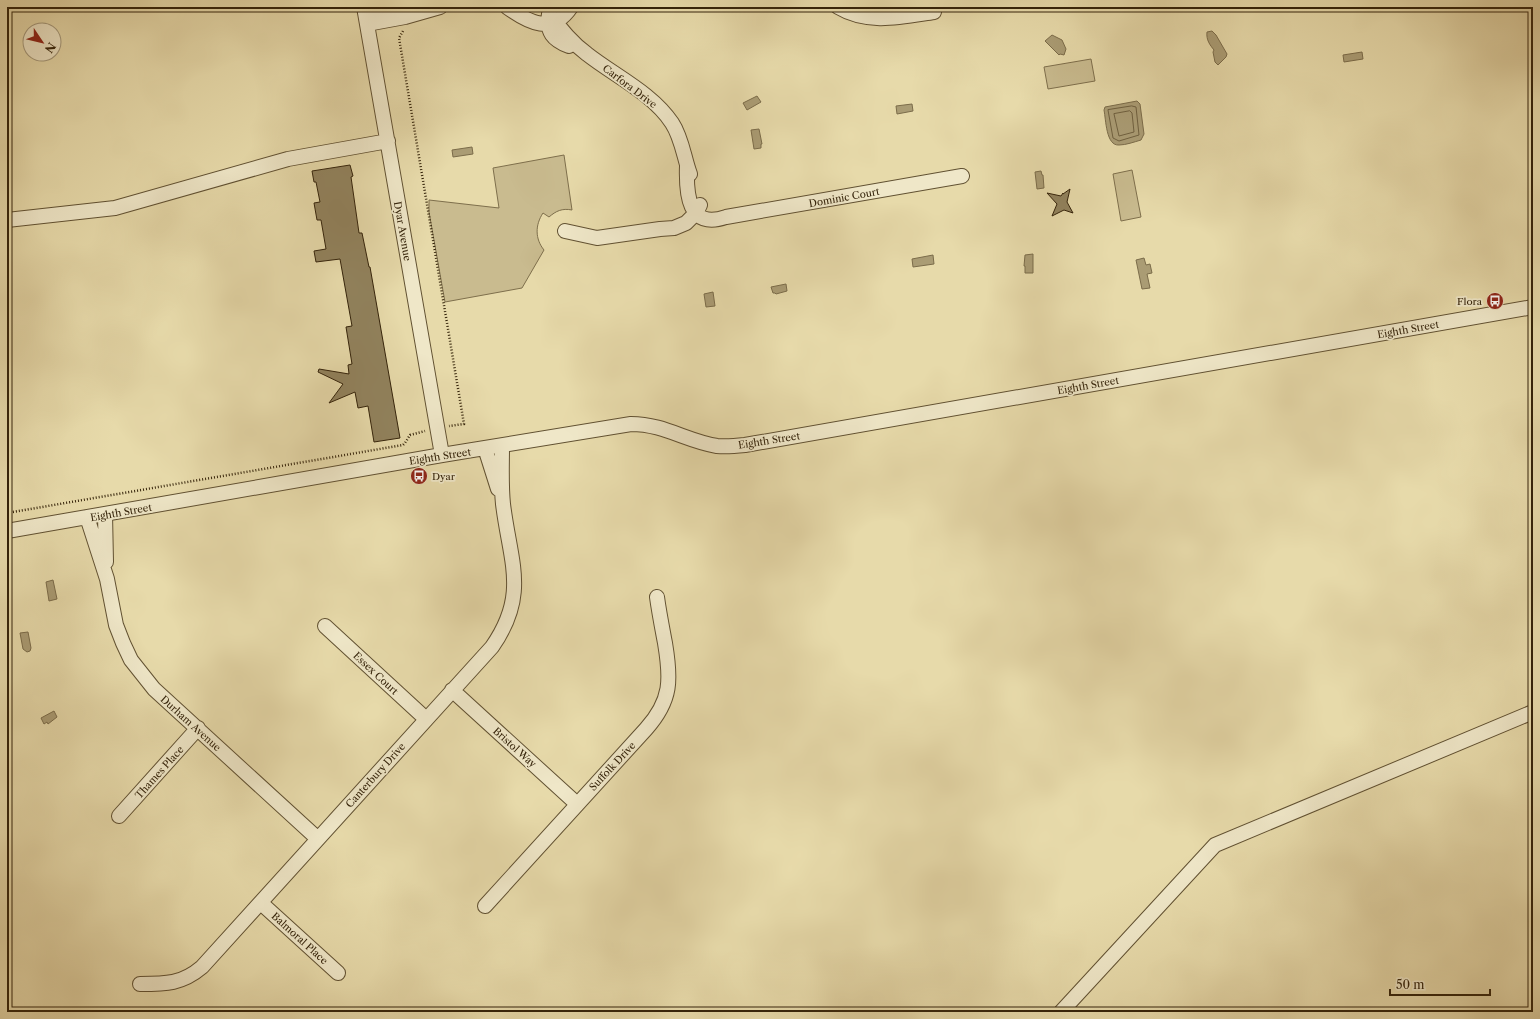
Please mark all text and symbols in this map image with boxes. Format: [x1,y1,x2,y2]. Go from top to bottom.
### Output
north arrow [22,22,62,62]
text: N [41,40,59,56]
street label: Carfora Drive [600,62,660,111]
street label: Dominic Court [808,185,881,210]
street label: Dyar Avenue [391,200,414,262]
bus stop icon: Flora [1485,291,1505,311]
place label: Flora [1457,295,1483,308]
street label: Eighth Street [1376,318,1440,341]
street label: Eighth Street [1056,374,1120,397]
street label: Eighth Street [737,429,801,452]
street label: Eighth Street [408,445,472,468]
bus stop icon: Dyar [409,466,429,486]
place label: Dyar [432,470,456,483]
street label: Eighth Street [89,501,153,524]
street label: Essex Court [350,649,401,698]
street label: Durham Avenue [158,693,224,754]
street label: Bristol Way [490,724,539,771]
street label: Suffolk Drive [586,739,639,794]
street label: Canterbury Drive [343,740,408,810]
street label: Thames Place [132,743,187,801]
street label: Balmoral Place [269,910,331,967]
scale bar [1390,971,1490,997]
text: 50 m [1396,977,1425,992]

